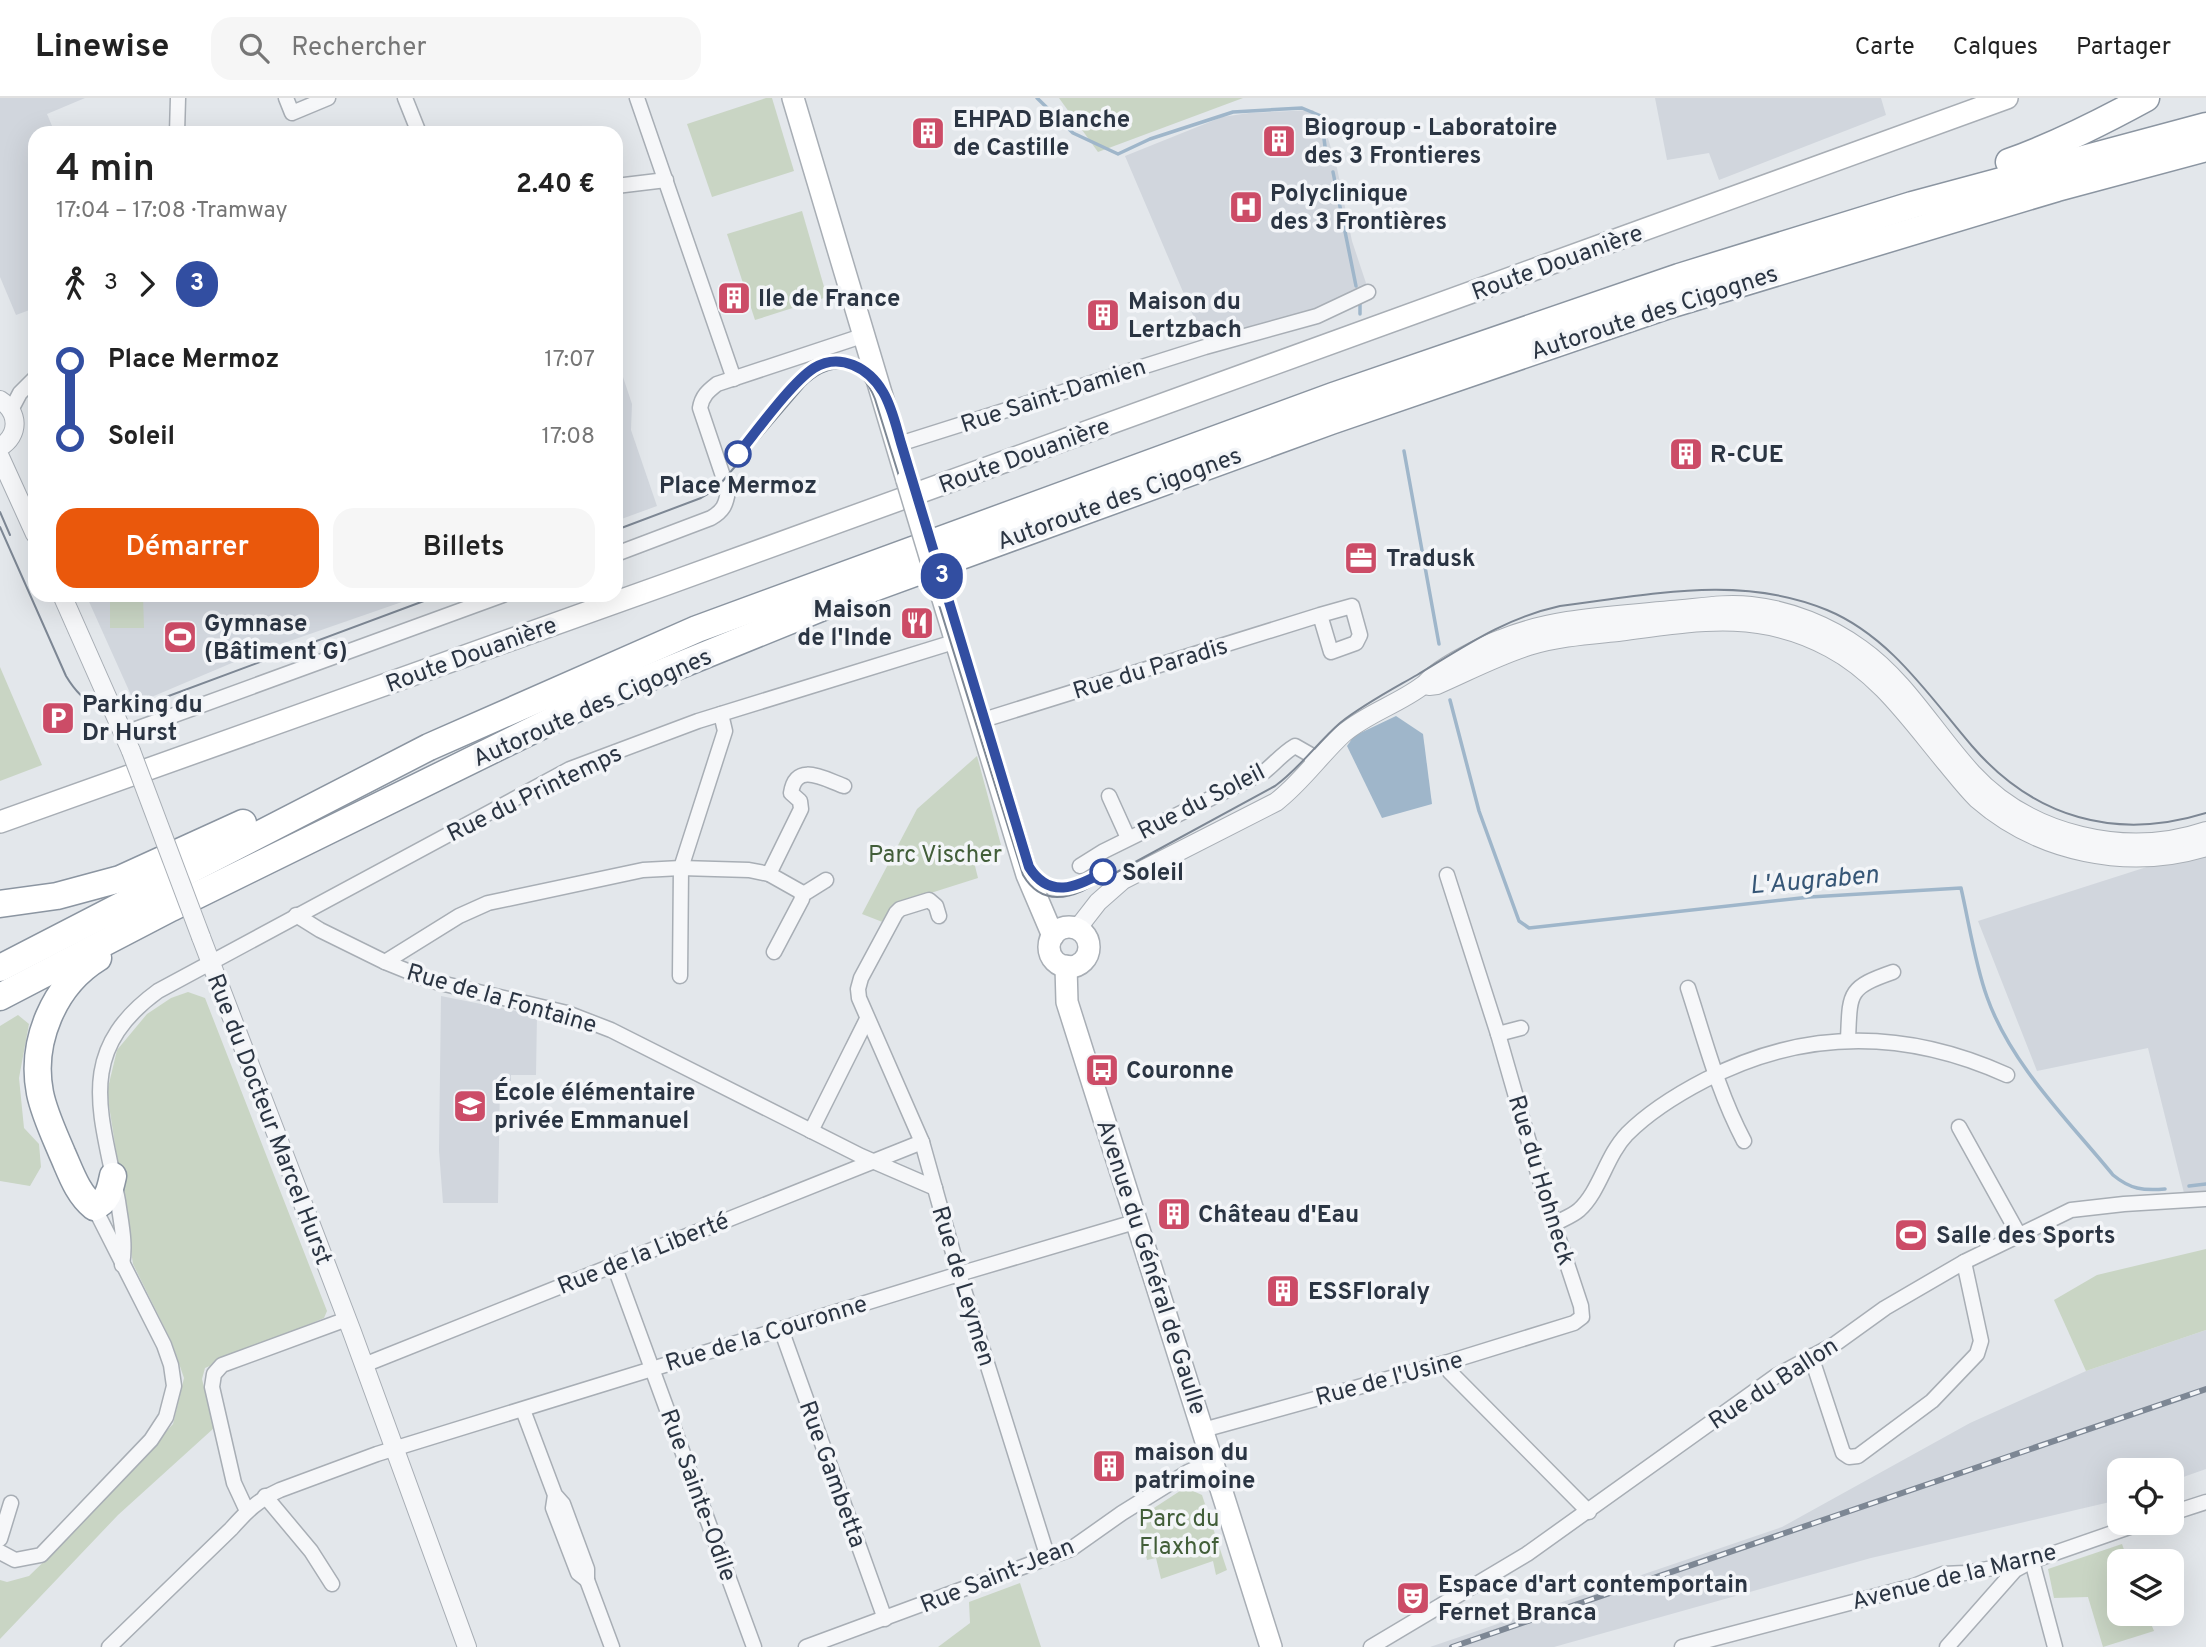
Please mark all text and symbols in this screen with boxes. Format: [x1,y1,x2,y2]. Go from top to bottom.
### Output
search box [211,17,701,80]
text: Linewise [35,27,169,69]
icon: search [235,29,273,67]
text: Rechercher [291,32,427,65]
text: Carte [1855,33,1915,63]
text: Calques [1953,33,2038,63]
text: Partager [2076,33,2171,63]
place label: EHPAD Blanche de Castille [953,106,1130,164]
building icon: EHPAD Blanche de Castille [909,114,947,152]
place label: Biogroup - Laboratoire des 3 Frontieres [1304,114,1557,172]
building icon: Biogroup - Laboratoire des 3 Frontieres [1260,122,1298,160]
text: 4 min [56,146,155,195]
text: 2.40 € [516,169,595,202]
place label: Polyclinique des 3 Frontières [1270,180,1447,238]
hospital icon: Polyclinique des 3 Frontières [1227,188,1265,226]
text: 17:04 – 17:08 · Tramway [56,197,288,226]
street label: Route Douanière [1468,219,1647,309]
street label: Autoroute des Cigognes [1527,260,1782,368]
icon: walk [56,265,94,303]
icon: forward [128,265,166,303]
text: 3 [104,269,118,298]
text: 3 [190,269,204,299]
building icon: Ile de France [715,279,753,317]
place label: Ile de France [758,285,900,315]
place label: Maison du Lertzbach [1128,288,1242,346]
building icon: Maison du Lertzbach [1084,296,1122,334]
text: Place Mermoz [108,344,279,377]
text: 17:07 [544,346,595,375]
street label: Rue Saint-Damien [957,353,1150,441]
street label: Route Douanière [935,412,1114,502]
text: Soleil [108,421,175,454]
text: 17:08 [541,423,595,452]
building icon: R-CUE [1667,435,1705,473]
marker: Place Mermoz [725,441,751,467]
place label: R-CUE [1710,441,1784,471]
street label: Autoroute des Cigognes [993,442,1246,558]
place label: Place Mermoz [659,472,817,502]
button: Démarrer [56,508,319,588]
button: Billets [333,508,595,588]
office icon: Tradusk [1342,539,1380,577]
place label: Tradusk [1386,545,1475,575]
line badge: 3 [919,553,965,599]
text: 3 [935,561,949,591]
place label: Maison de l'Inde [797,596,892,654]
restaurant icon: Maison de l'Inde [898,604,936,642]
place label: Gymnase (Bâtiment G) [204,610,348,668]
street label: Route Douanière [382,611,561,701]
sports icon: Gymnase (Bâtiment G) [161,618,199,656]
street label: Rue du Paradis [1069,632,1232,708]
street label: Autoroute des Cigognes [469,643,717,775]
place label: Parking du Dr Hurst [82,691,203,749]
parking icon: Parking du Dr Hurst [39,699,77,737]
street label: Rue du Printemps [442,739,627,850]
street label: Rue du Soleil [1133,758,1271,848]
park label: Parc Vischer [868,841,1002,871]
marker: Soleil [1090,859,1116,885]
place label: Soleil [1122,859,1184,889]
water label: L'Augraben [1748,859,1880,904]
street label: Rue de la Fontaine [403,958,600,1041]
street label: Rue du Docteur Marcel Hurst [199,970,338,1269]
bus stop icon: Couronne [1083,1051,1121,1089]
place label: Couronne [1126,1057,1234,1087]
place label: École élémentaire privée Emmanuel [494,1077,695,1137]
school or university icon: École élémentaire privée Emmanuel [451,1087,489,1125]
street label: Rue du Hohneck [1500,1092,1580,1269]
street label: Avenue du Général de Gaulle [1088,1116,1212,1419]
building icon: Château d'Eau [1155,1195,1193,1233]
place label: Château d'Eau [1198,1201,1359,1231]
street label: Rue de Leymen [924,1203,1001,1370]
street label: Rue de la Liberté [554,1207,734,1303]
sports icon: Salle des Sports [1892,1216,1930,1254]
place label: Salle des Sports [1936,1222,2115,1252]
building icon: ESSFloraly [1264,1272,1302,1310]
place label: ESSFloraly [1308,1278,1430,1308]
street label: Rue de la Couronne [662,1290,871,1380]
street label: Rue du Ballon [1704,1332,1844,1438]
street label: Rue de l'Usine [1312,1346,1467,1414]
street label: Rue Gambetta [791,1397,872,1552]
street label: Rue Sainte-Odile [652,1405,742,1586]
place label: maison du patrimoine [1134,1439,1255,1497]
building icon: maison du patrimoine [1090,1447,1128,1485]
map controls [2107,1458,2184,1626]
button: locate [2107,1458,2184,1535]
park label: Parc du Flaxhof [1139,1505,1219,1563]
street label: Rue Saint-Jean [916,1532,1079,1621]
street label: Avenue de la Marne [1849,1538,2060,1618]
button: layers [2107,1549,2184,1626]
place label: Espace d'art contemportain Fernet Branca [1438,1571,1748,1629]
theatre icon: Espace d'art contemportain Fernet Branca [1394,1579,1432,1617]

